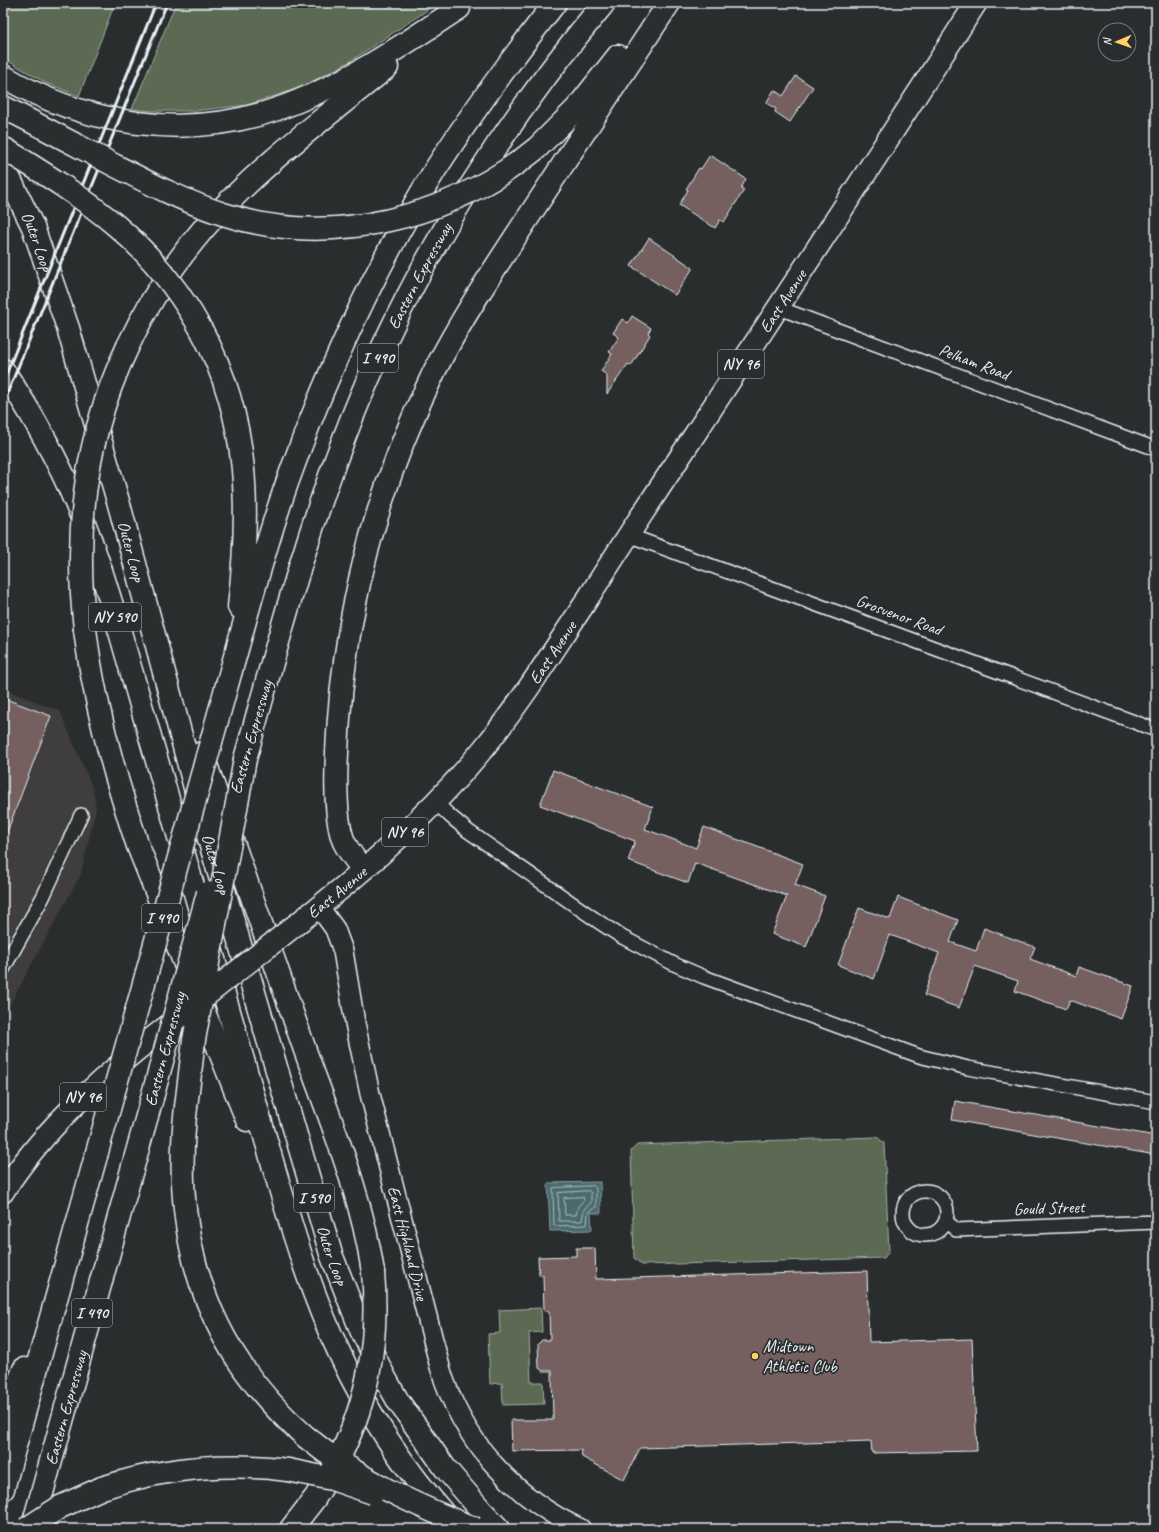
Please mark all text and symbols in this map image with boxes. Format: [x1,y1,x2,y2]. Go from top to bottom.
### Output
north arrow [1097,22,1137,62]
text: N [1100,37,1114,46]
street label: Outer Loop [17,208,59,275]
street label: Eastern Expressway [383,218,457,332]
street label: East Avenue [754,264,812,336]
street label: Pelham Road [936,339,1014,386]
road number: I 490 [358,344,398,372]
road number: NY 96 [718,350,764,378]
street label: Outer Loop [113,519,150,585]
street label: Grosvenor Road [853,590,947,641]
road number: NY 590 [89,603,141,631]
street label: East Avenue [524,615,582,688]
street label: Eastern Expressway [225,677,278,796]
road number: NY 96 [382,818,428,846]
street label: Outer Loop [198,831,236,898]
street label: East Avenue [303,860,372,923]
road number: I 490 [142,904,182,932]
street label: Eastern Expressway [140,989,191,1108]
road number: NY 96 [60,1083,106,1111]
road number: I 590 [294,1184,334,1212]
street label: East Highland Drive [383,1184,433,1304]
street label: Gould Street [1013,1196,1087,1220]
street label: Outer Loop [313,1223,353,1290]
road number: I 490 [72,1299,112,1327]
place label: Midtown Athletic Club [763,1336,838,1377]
street label: Eastern Expressway [40,1347,92,1467]
marker: Midtown Athletic Club [750,1351,760,1361]

